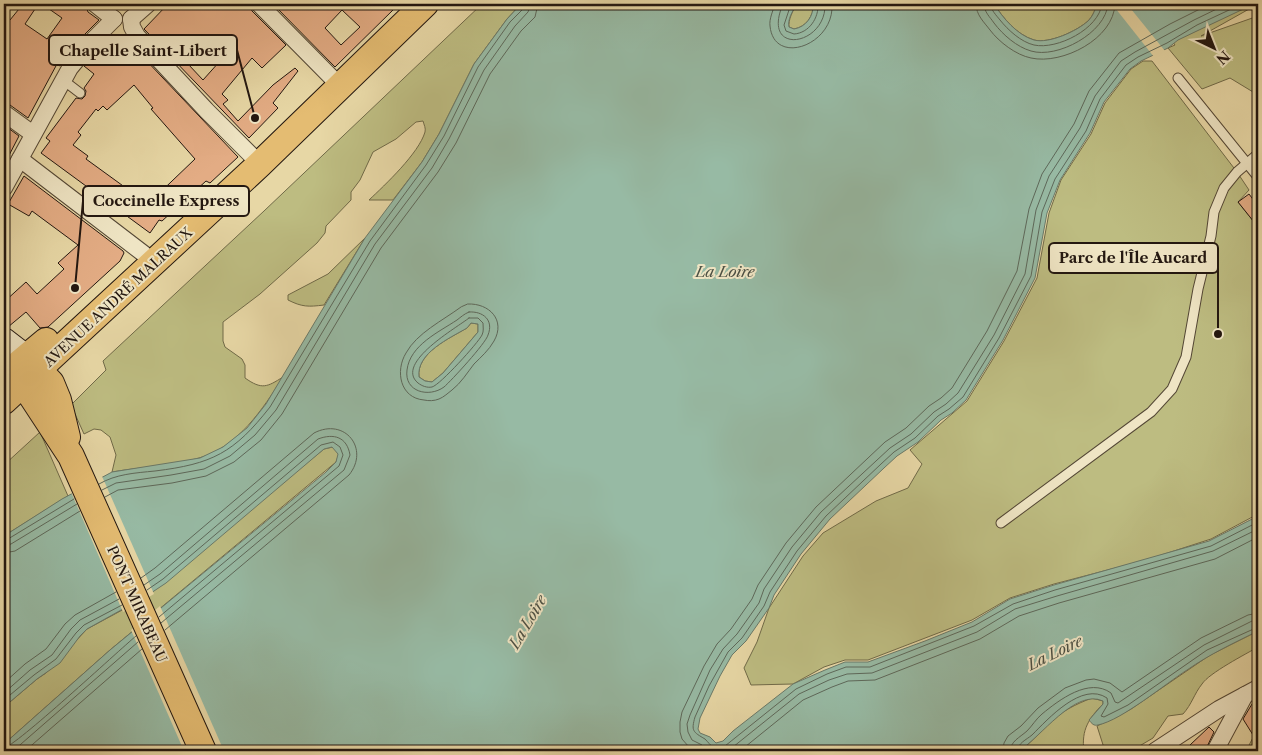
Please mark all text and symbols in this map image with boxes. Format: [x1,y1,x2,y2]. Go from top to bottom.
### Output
north arrow [1190,22,1240,72]
callout: Chapelle Saint-Libert [49,35,237,65]
text: Chapelle Saint-Libert [59,41,227,60]
text: N [1212,47,1233,68]
callout: Coccinelle Express [83,186,249,216]
text: Coccinelle Express [93,191,239,210]
street label: AVENUE ANDRÉ MALRAUX [39,223,197,371]
callout: Parc de l'Île Aucard [1049,243,1218,273]
text: Parc de l'Île Aucard [1059,248,1207,267]
water label: La Loire [695,262,755,281]
street label: PONT MIRABEAU [103,543,171,665]
water label: La Loire [504,591,551,653]
water label: La Loire [1023,631,1086,674]

